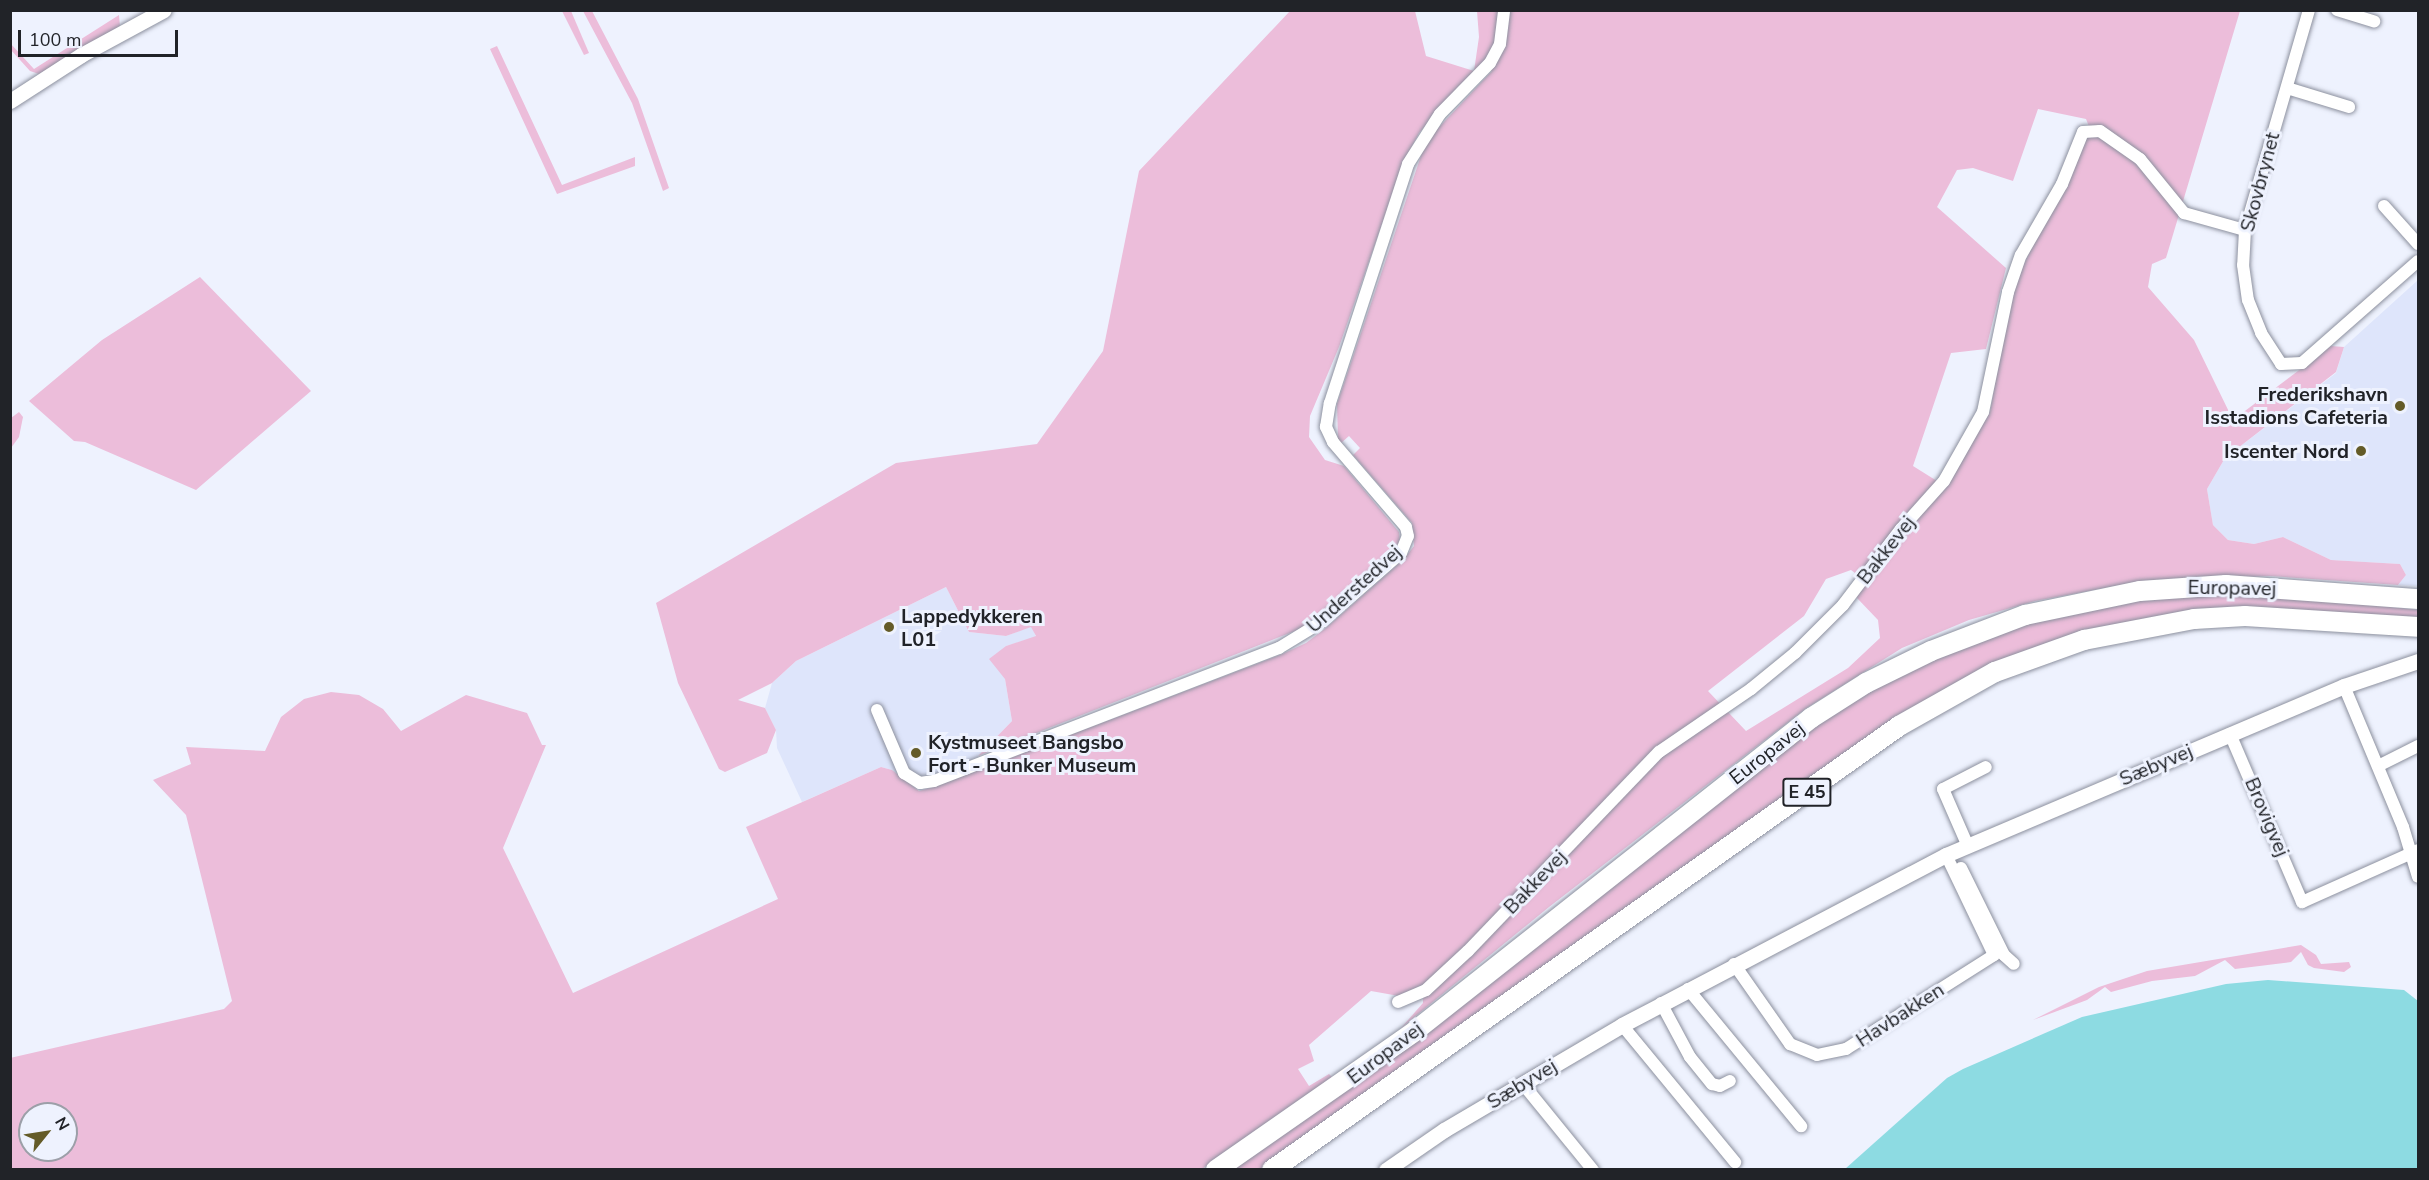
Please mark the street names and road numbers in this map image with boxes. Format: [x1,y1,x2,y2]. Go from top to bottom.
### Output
street label: Skovbrynet [2235,130,2285,234]
street label: Bakkevej [1852,511,1920,589]
street label: Understedvej [1302,540,1406,638]
street label: Europavej [2187,575,2277,601]
street label: Europavej [1725,716,1809,790]
street label: Sæbyvej [2116,739,2196,791]
street label: Brovigvej [2240,774,2294,860]
road number: E 45 [1782,777,1832,807]
street label: Bakkevej [1499,845,1571,919]
street label: Havbakken [1852,978,1948,1052]
street label: Europavej [1342,1017,1428,1089]
street label: Sæbyvej [1483,1054,1561,1114]

